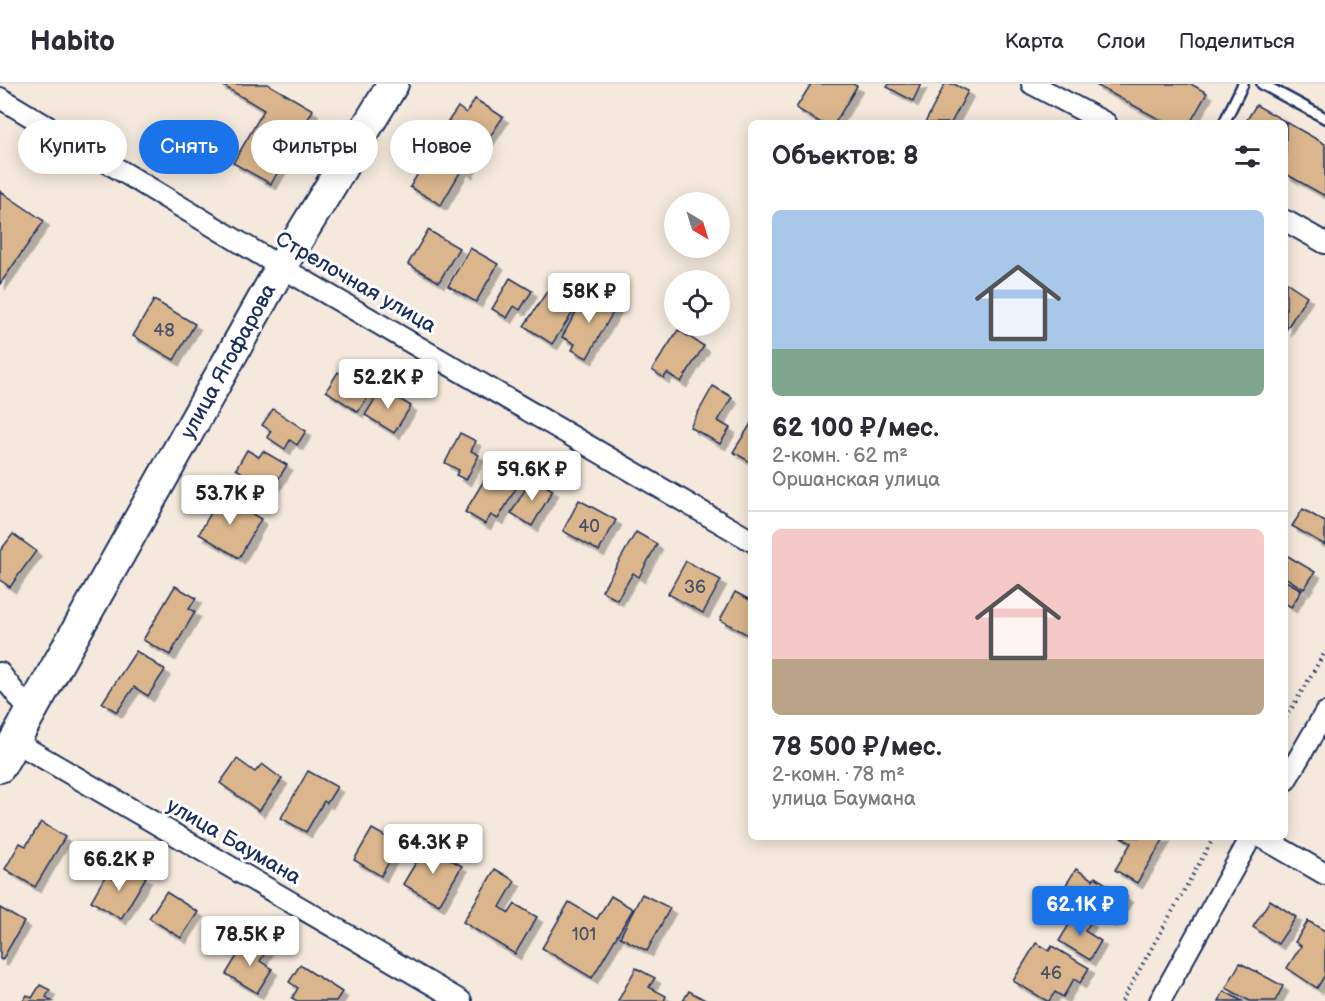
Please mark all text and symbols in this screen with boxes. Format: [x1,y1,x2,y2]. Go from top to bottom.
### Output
text: Habito [30,25,115,58]
text: Карта [1005,29,1064,54]
text: Слои [1097,29,1146,54]
text: Поделиться [1179,29,1295,54]
chip: Купить [18,120,127,174]
chip: Снять [139,120,239,174]
chip: Фильтры [251,120,378,174]
chip: Новое [390,120,493,174]
icon: filters [1231,140,1264,173]
text: Объектов: 8 [772,141,919,172]
north arrow [664,192,730,258]
map controls [664,192,730,336]
street label: Стрелочная улица [271,226,441,339]
icon: home [964,249,1072,357]
button: locate [664,270,730,336]
pin: 58K ₽ [547,273,631,324]
street label: улица Ягофарова [175,279,282,443]
text: 58K ₽ [562,280,616,304]
house number: 48 [153,320,175,341]
pin: 52.2K ₽ [333,359,443,410]
text: 52.2K ₽ [353,366,423,390]
text: 62 100 ₽/мес. [772,413,939,444]
text: 2-комн. · 62 m² [772,444,908,468]
pin: 59.6K ₽ [477,451,587,502]
text: 59.6K ₽ [497,458,567,482]
text: Оршанская улица [772,468,940,492]
pin: 53.7K ₽ [175,475,285,526]
text: 53.7K ₽ [195,482,265,506]
house number: 40 [578,516,600,537]
icon: home [964,568,1072,676]
house number: 36 [684,577,706,598]
text: 78 500 ₽/мес. [772,732,942,763]
text: 2-комн. · 78 m² [772,763,905,787]
text: улица Баумана [772,787,916,811]
street label: улица Баумана [162,793,306,890]
pin: 64.3K ₽ [378,824,488,875]
text: 64.3K ₽ [398,831,468,855]
pin: 66.2K ₽ [64,841,174,892]
text: 66.2K ₽ [83,848,155,872]
pin: 62.1K ₽ [1025,886,1135,937]
text: 62.1K ₽ [1046,893,1114,917]
pin: 78.5K ₽ [195,916,305,967]
text: 78.5K ₽ [215,923,285,947]
house number: 101 [572,924,596,945]
house number: 46 [1040,963,1062,984]

